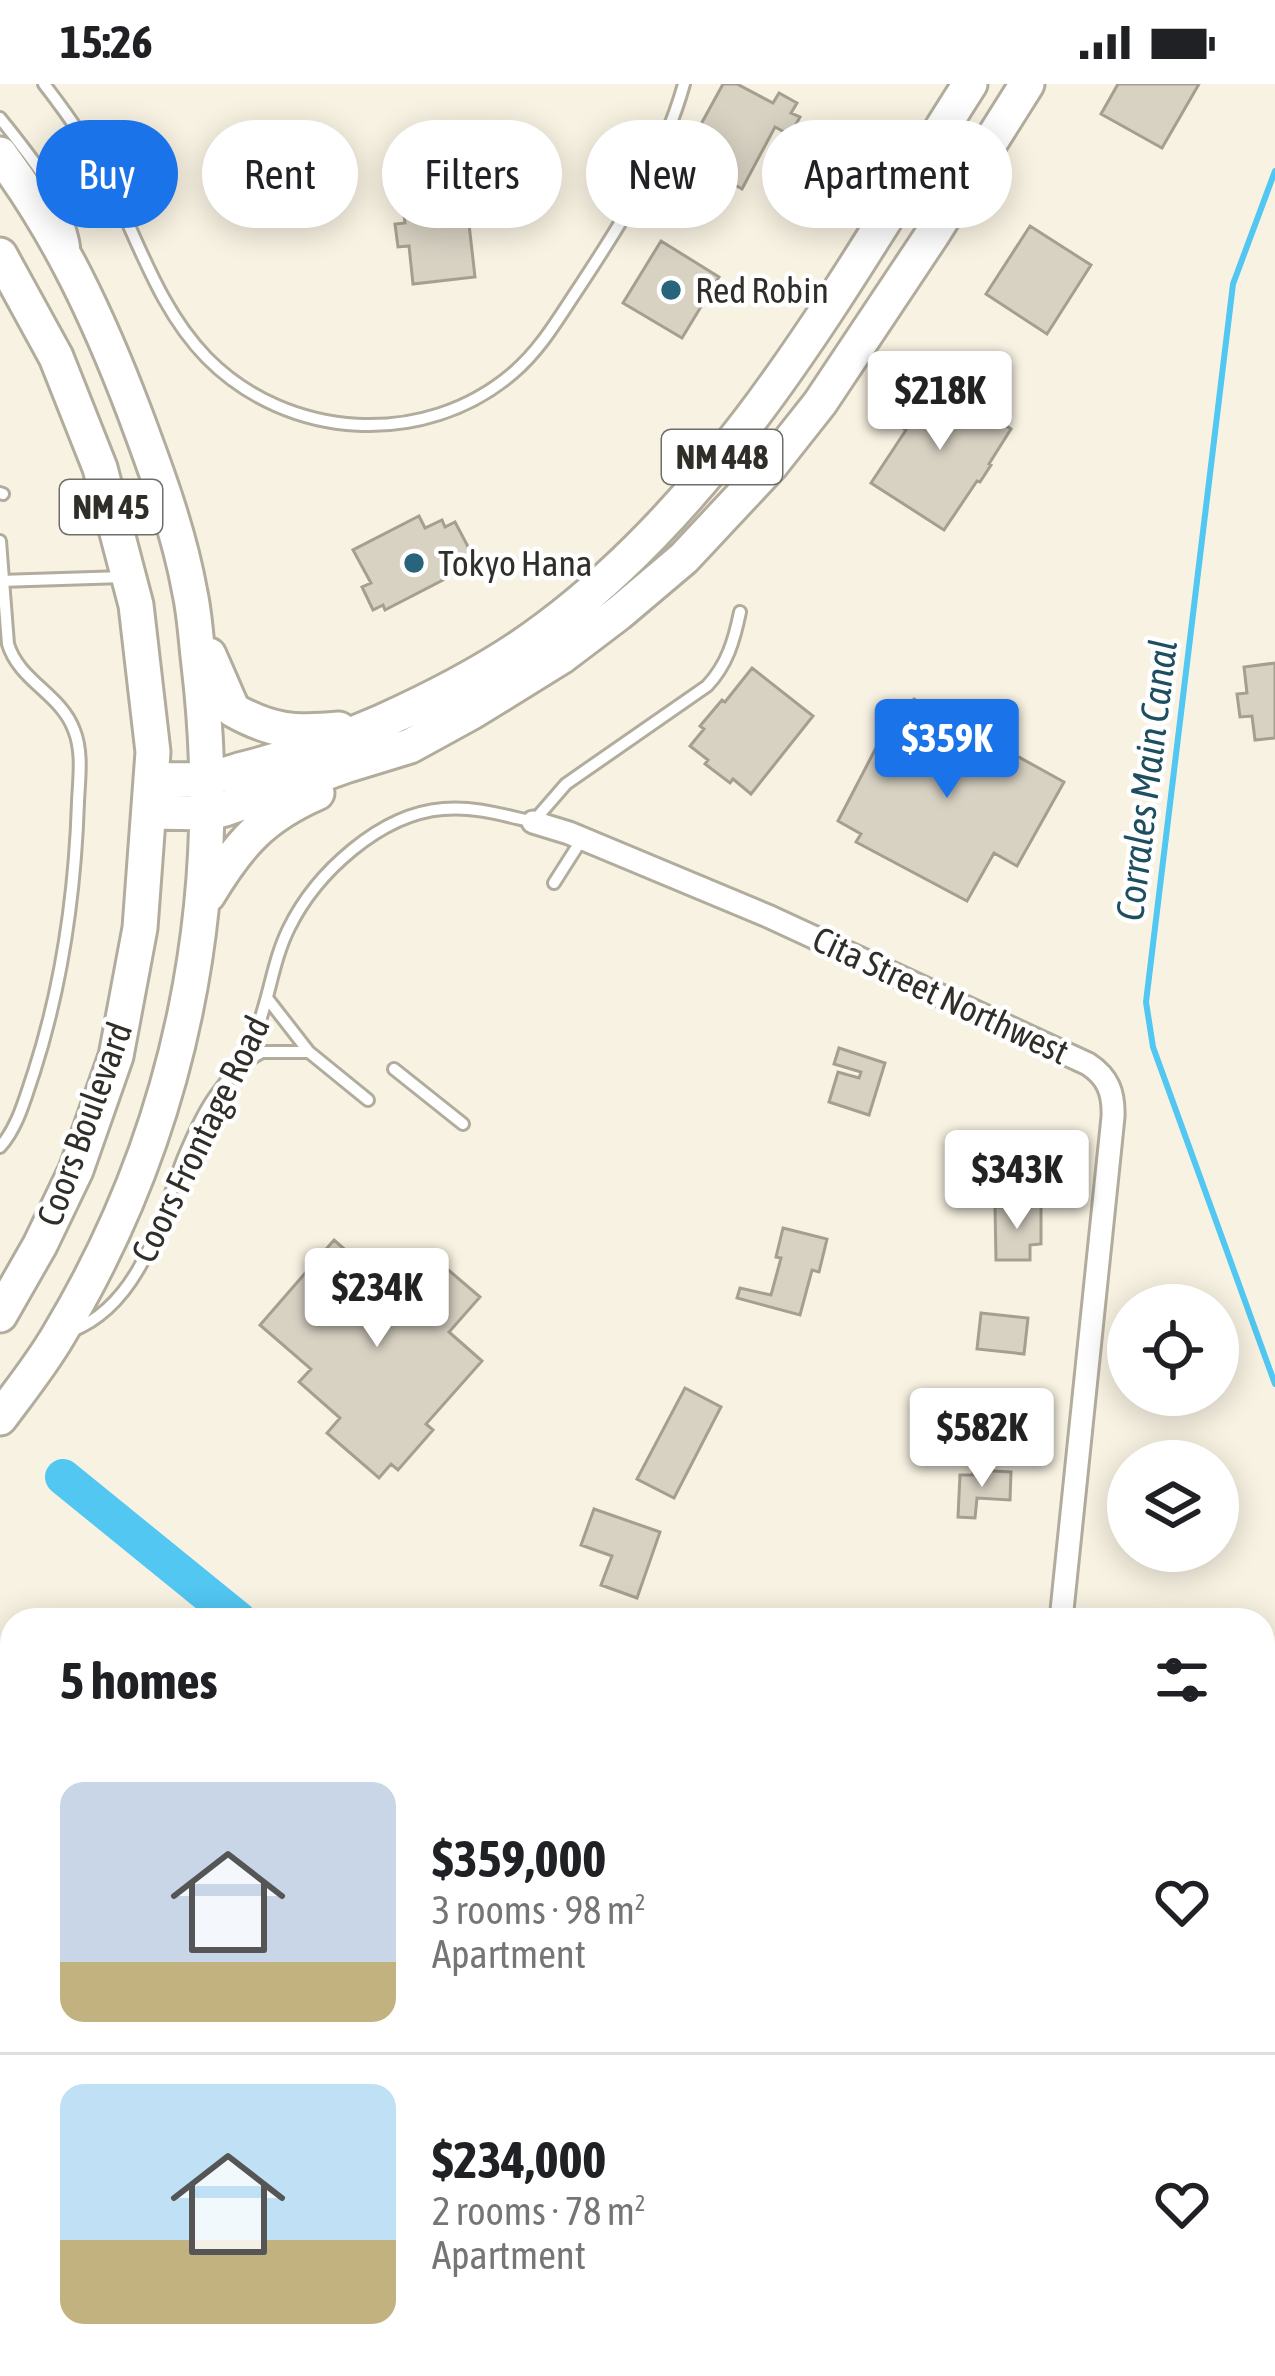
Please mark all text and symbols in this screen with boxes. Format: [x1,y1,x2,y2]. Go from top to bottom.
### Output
text: 15:26 [60,16,153,68]
chip: Buy [36,120,178,228]
chip: Rent [202,120,358,228]
chip: Filters [382,120,562,228]
chip: New [586,120,738,228]
chip: Apartment [762,120,1012,228]
place label: Red Robin [695,269,829,311]
marker: Red Robin [658,277,684,303]
pin: $218K [856,351,1024,453]
text: $218K [895,368,985,412]
road number: NM 448 [662,430,782,484]
road number: NM 45 [60,480,162,534]
place label: Tokyo Hana [438,542,593,584]
marker: Tokyo Hana [401,550,427,576]
water label: Corrales Main Canal [1107,637,1185,923]
pin: $359K [863,699,1031,801]
text: $359K [902,716,992,760]
street label: Cita Street Northwest [806,917,1076,1073]
street label: Coors Frontage Road [122,1009,278,1269]
street label: Coors Boulevard [28,1016,140,1232]
pin: $343K [933,1130,1101,1232]
text: $343K [972,1147,1062,1191]
pin: $234K [293,1248,461,1350]
text: $234K [332,1265,422,1309]
map controls [1107,1284,1239,1572]
button: locate [1107,1284,1239,1416]
pin: $582K [898,1388,1066,1490]
text: $582K [937,1405,1027,1449]
button: layers [1107,1440,1239,1572]
icon: filters [1149,1647,1215,1713]
text: 5 homes [60,1651,218,1710]
text: $359,000 [432,1829,606,1888]
icon: home [156,1830,300,1974]
icon: heart [1149,1869,1215,1935]
text: 3 rooms · 98 m² [432,1888,646,1932]
text: Apartment [432,1932,586,1976]
text: $234,000 [432,2130,606,2189]
icon: home [156,2132,300,2276]
icon: heart [1149,2171,1215,2237]
text: 2 rooms · 78 m² [432,2189,646,2233]
text: Apartment [432,2233,586,2277]

